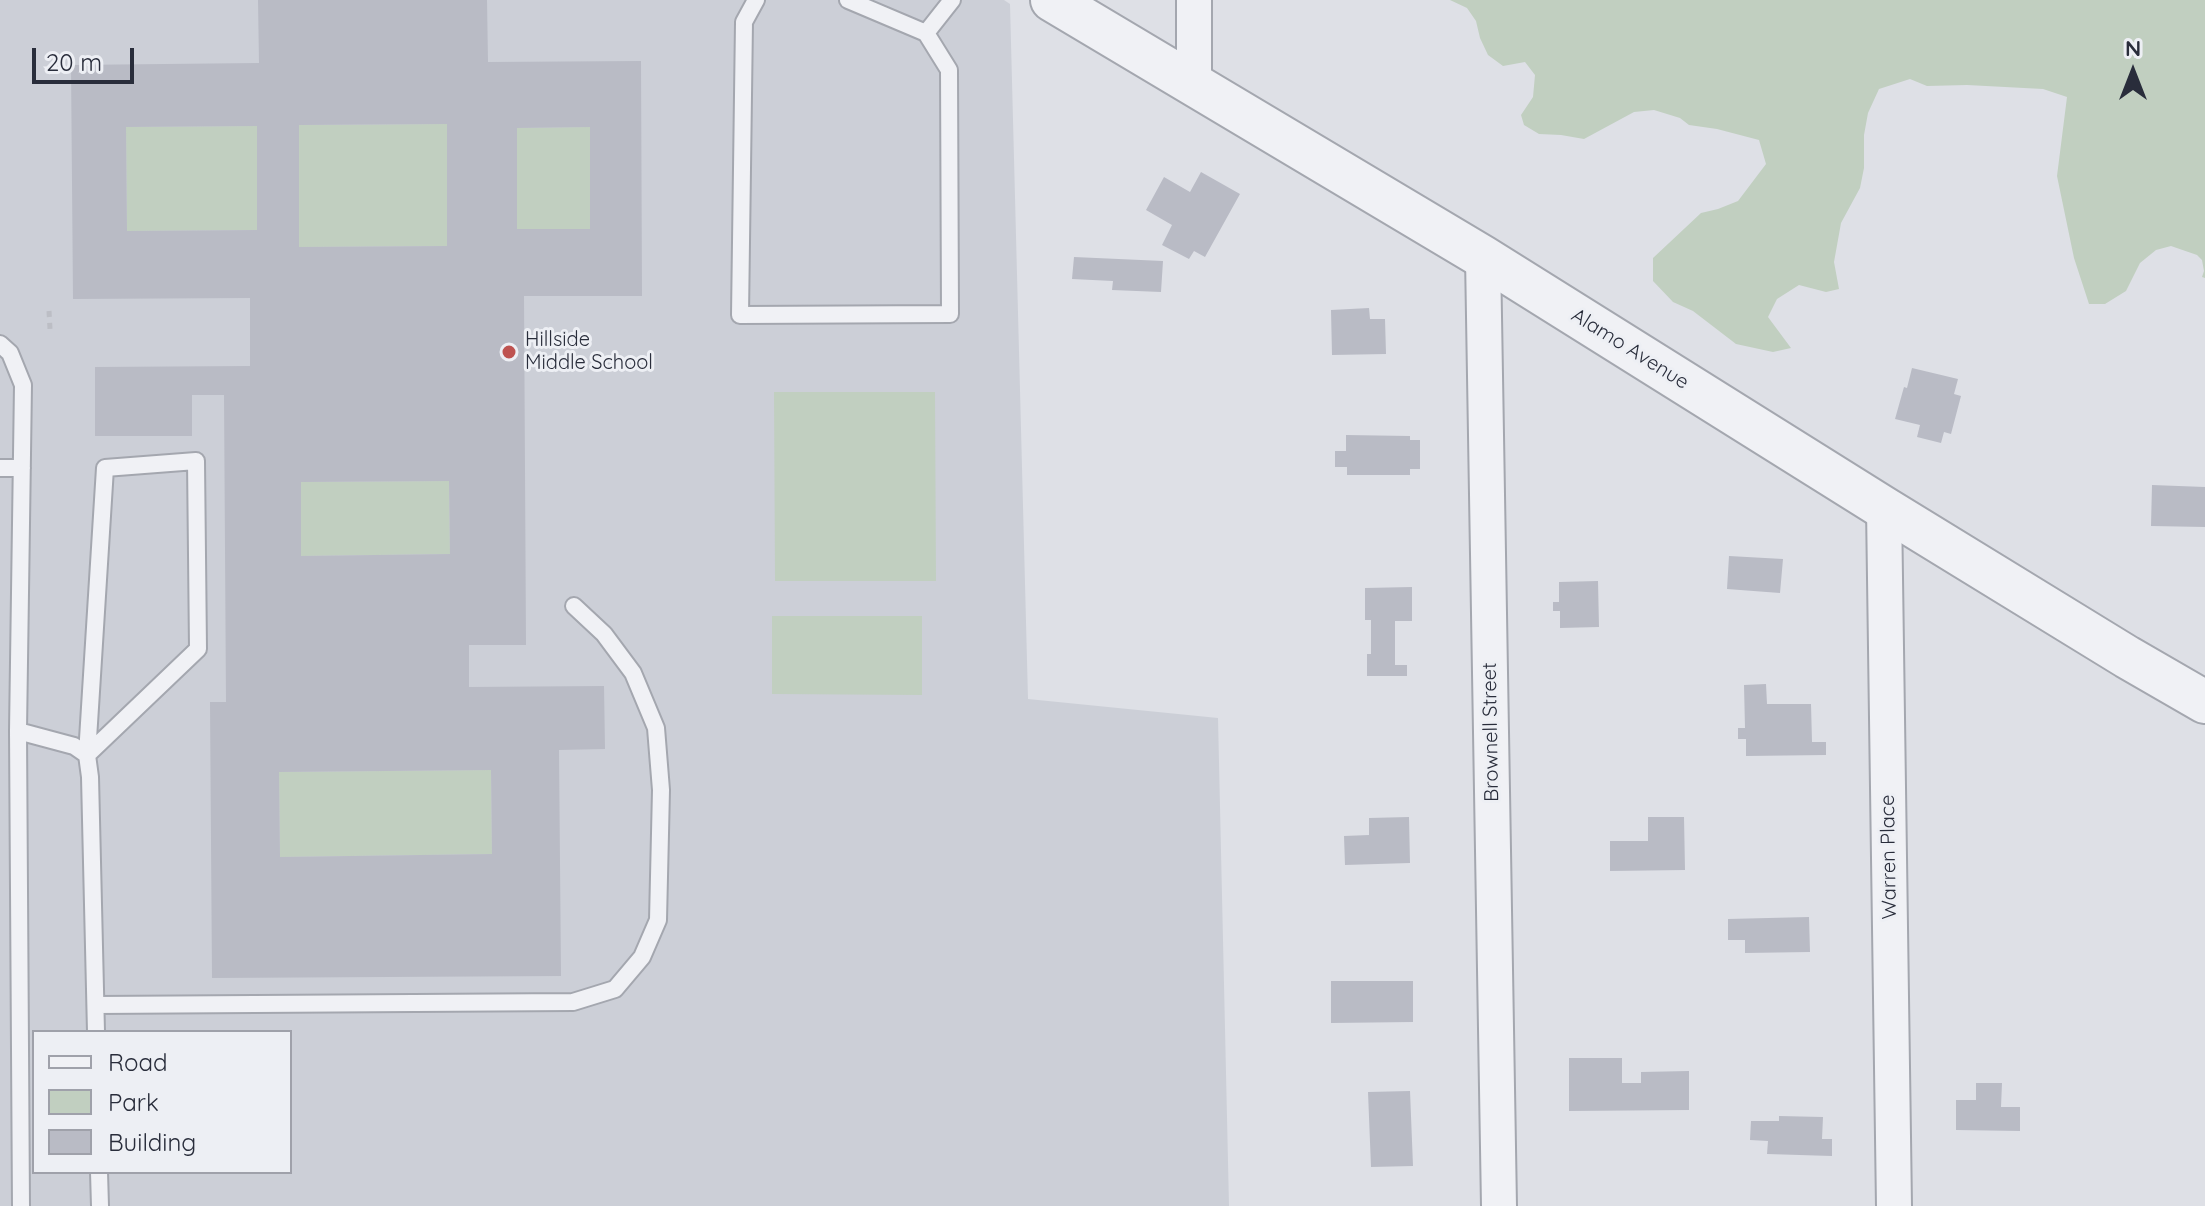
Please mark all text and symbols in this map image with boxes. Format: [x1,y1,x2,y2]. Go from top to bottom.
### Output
scale bar [36,32,138,82]
north arrow [2093,32,2173,112]
text: N [2125,34,2141,62]
text: 20 m [46,47,102,77]
street label: Alamo Avenue [1567,303,1693,395]
place label: Hillside Middle School [525,328,653,375]
marker: Hillside Middle School [500,343,518,361]
street label: Brownell Street [1478,662,1504,802]
street label: Warren Place [1876,794,1902,920]
legend [32,1030,292,1174]
text: Road [108,1047,168,1077]
text: Park [108,1087,159,1117]
text: Building [108,1127,196,1157]

